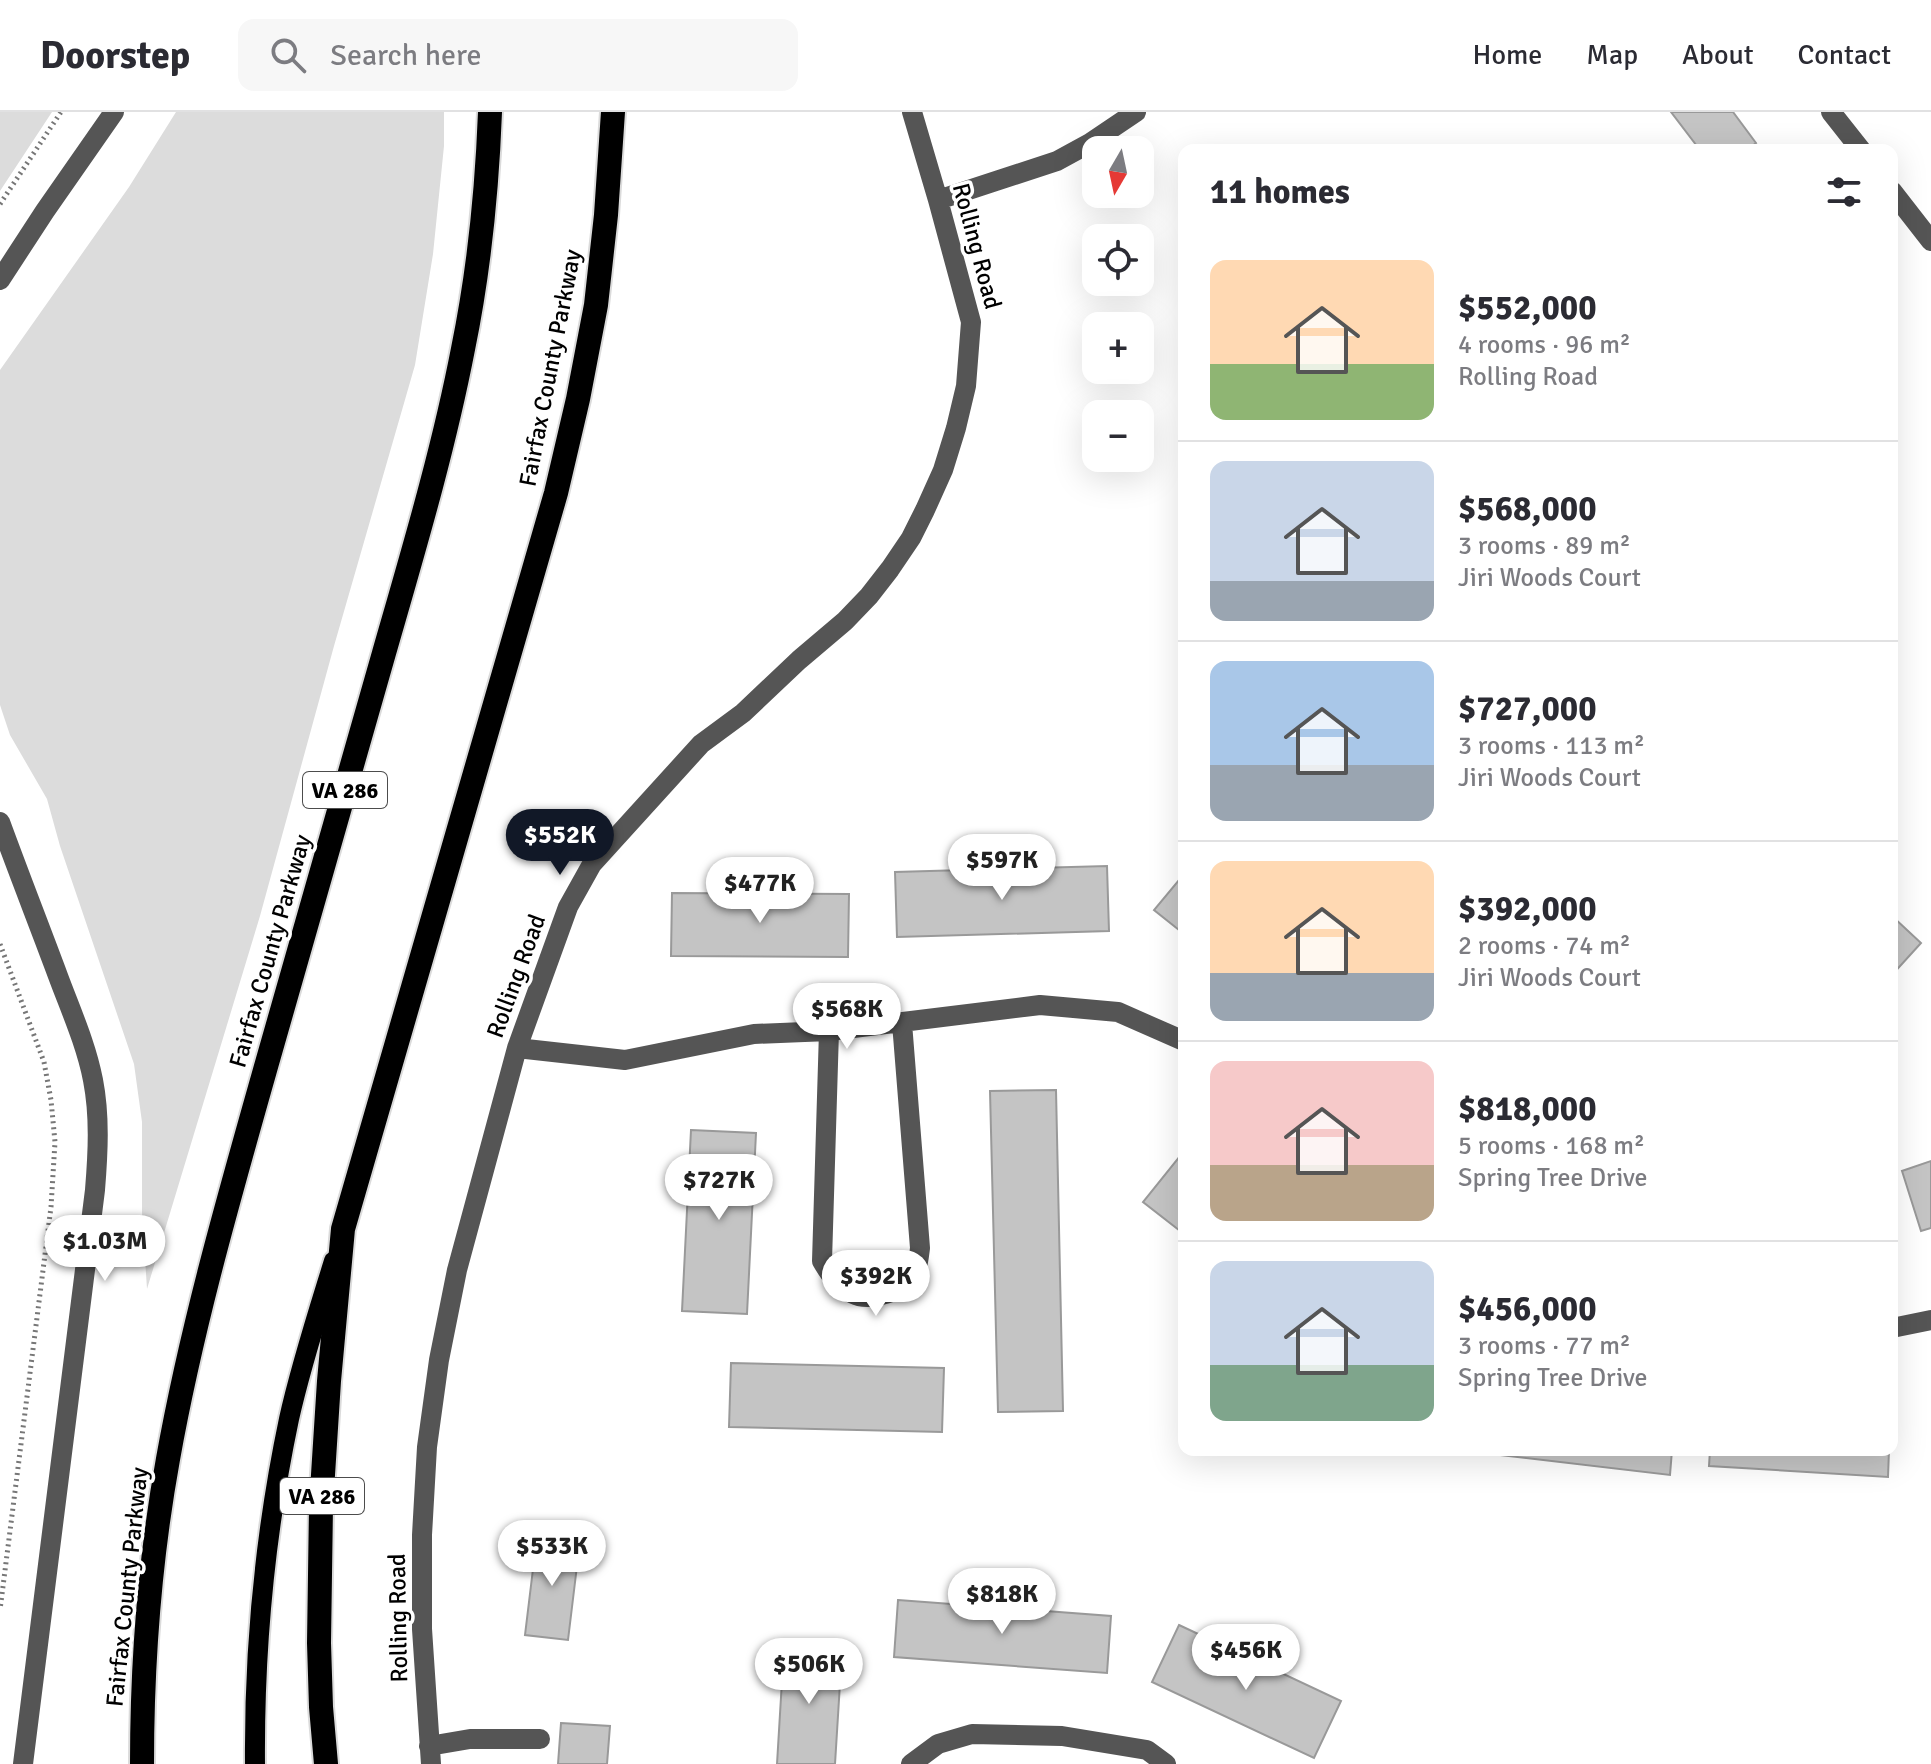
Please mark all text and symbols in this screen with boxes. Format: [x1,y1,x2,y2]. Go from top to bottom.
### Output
search box [238,19,798,91]
text: Doorstep [40,32,190,79]
icon: search [266,33,310,77]
text: Search here [330,37,482,74]
text: Home [1473,38,1542,72]
text: Map [1586,38,1638,72]
text: About [1682,38,1754,72]
text: Contact [1798,38,1891,72]
north arrow [1082,136,1154,208]
map controls [1082,136,1154,472]
icon: filters [1822,170,1866,214]
text: 11 homes [1210,171,1350,213]
street label: Rolling Road [946,180,1008,312]
button: locate [1082,224,1154,296]
street label: Fairfax County Parkway [512,247,588,489]
text: $552,000 [1458,287,1597,329]
icon: home [1274,292,1370,388]
button: + [1082,312,1154,384]
text: 4 rooms · 96 m² [1458,329,1631,361]
text: Rolling Road [1458,361,1598,393]
button: − [1082,400,1154,472]
text: $568,000 [1458,488,1597,530]
icon: home [1274,493,1370,589]
text: 3 rooms · 89 m² [1458,530,1631,562]
text: Jiri Woods Court [1458,562,1641,594]
text: $727,000 [1458,688,1597,730]
icon: home [1274,693,1370,789]
text: 3 rooms · 113 m² [1458,730,1645,762]
text: Jiri Woods Court [1458,762,1641,794]
road number: VA 286 [303,772,387,808]
pin: $552K [504,809,616,877]
text: $552K [524,819,596,851]
street label: Fairfax County Parkway [222,831,318,1071]
pin: $597K [946,834,1058,902]
text: $597K [966,844,1038,876]
pin: $477K [704,857,816,925]
text: $477K [724,867,796,899]
text: $392,000 [1458,888,1597,930]
icon: home [1274,893,1370,989]
street label: Rolling Road [480,910,552,1042]
text: 2 rooms · 74 m² [1458,930,1631,962]
text: Jiri Woods Court [1458,962,1641,994]
pin: $568K [791,983,903,1051]
text: $568K [811,993,883,1025]
text: $818,000 [1458,1088,1597,1130]
icon: home [1274,1093,1370,1189]
text: 5 rooms · 168 m² [1458,1130,1645,1162]
pin: $727K [663,1154,775,1222]
text: Spring Tree Drive [1458,1162,1647,1194]
text: $727K [683,1164,755,1196]
pin: $1.03M [40,1215,170,1283]
text: $1.03M [62,1225,148,1257]
pin: $392K [820,1250,932,1318]
text: $392K [840,1260,912,1292]
text: $456,000 [1458,1288,1597,1330]
icon: home [1274,1293,1370,1389]
text: 3 rooms · 77 m² [1458,1330,1631,1362]
text: Spring Tree Drive [1458,1362,1647,1394]
street label: Fairfax County Parkway [99,1466,155,1708]
road number: VA 286 [280,1478,364,1514]
pin: $533K [496,1520,608,1588]
text: $533K [516,1530,588,1562]
street label: Rolling Road [382,1553,414,1683]
pin: $818K [946,1568,1058,1636]
text: $818K [966,1578,1038,1610]
pin: $456K [1190,1624,1302,1692]
text: $456K [1210,1634,1282,1666]
pin: $506K [753,1638,865,1706]
text: $506K [773,1648,845,1680]

